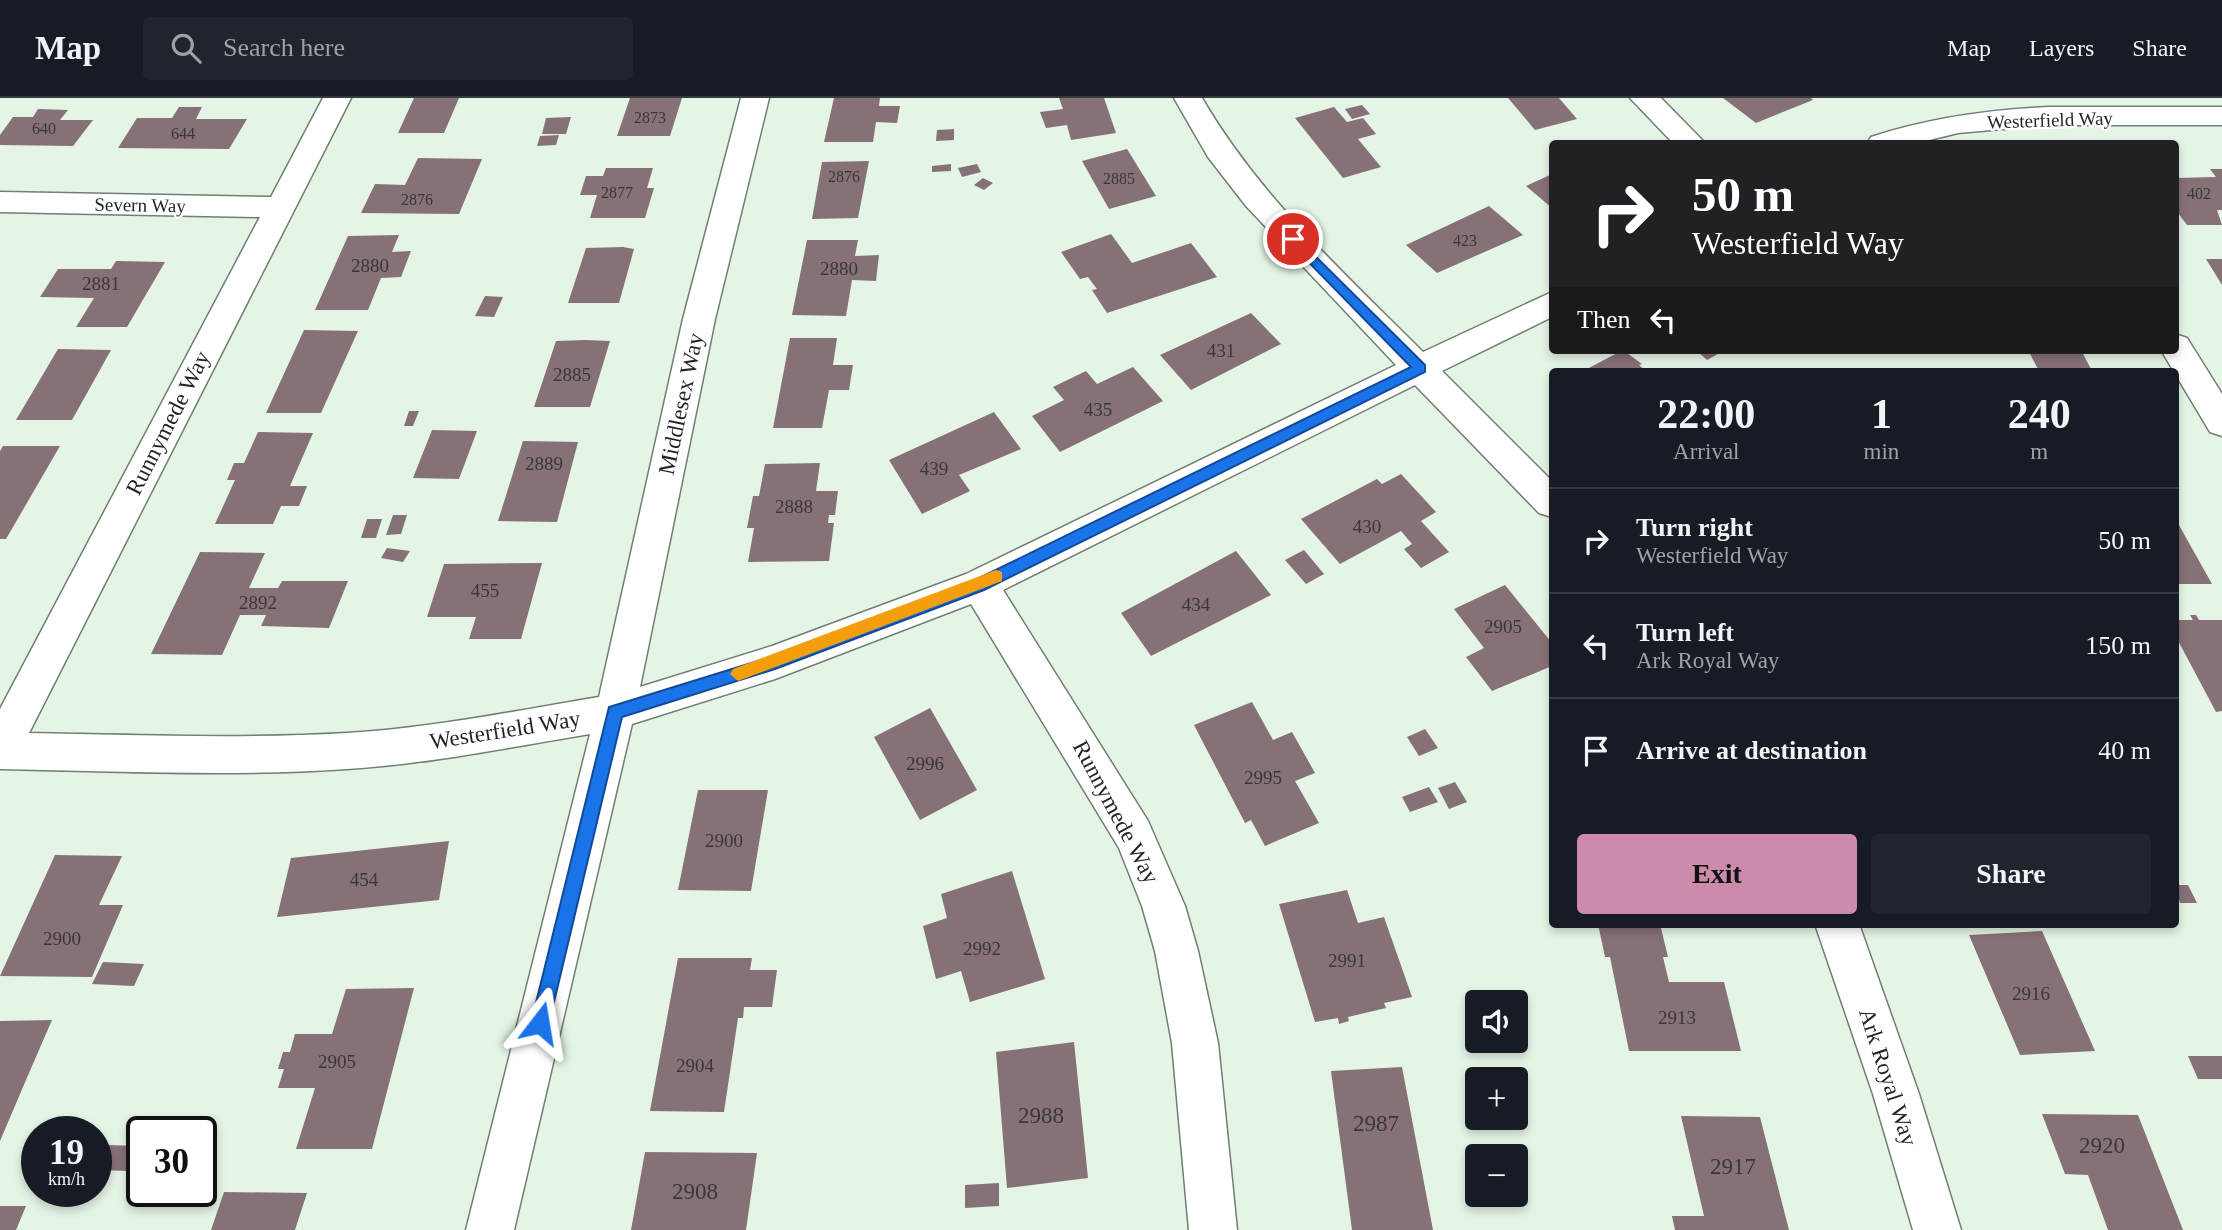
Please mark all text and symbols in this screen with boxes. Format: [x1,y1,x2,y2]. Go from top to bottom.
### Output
search box [143,17,633,80]
icon: search [167,29,205,67]
text: Map [35,30,101,66]
text: Search here [223,33,345,62]
text: Map [1947,35,1991,61]
text: Layers [2029,35,2094,61]
text: Share [2132,35,2187,61]
street label: Westerfield Way [1987,107,2114,133]
house number: 2873 [634,109,666,126]
house number: 640 [32,120,56,137]
house number: 644 [171,125,195,142]
text: 50 m [1692,167,1794,222]
house number: 2876 [828,168,860,185]
icon: right [1577,168,1668,259]
house number: 2885 [1103,170,1135,187]
house number: 2877 [601,184,633,201]
house number: 402 [2187,185,2211,202]
house number: 2876 [401,191,433,208]
street label: Severn Way [94,194,186,216]
pin [1263,209,1323,269]
icon: arrive [1274,220,1312,258]
text: Westerfield Way [1692,225,1904,261]
house number: 423 [1453,232,1477,249]
house number: 2880 [351,255,389,276]
house number: 2880 [820,258,858,279]
house number: 2881 [82,273,120,294]
icon: left [1644,301,1682,339]
text: Then [1577,305,1630,334]
street label: Middlesex Way [654,330,708,477]
house number: 431 [1207,340,1235,361]
street label: Runnymede Way [121,346,215,499]
house number: 2885 [553,364,591,385]
text: 22:00 [1657,391,1755,437]
text: 1 [1871,391,1892,437]
text: 240 [2008,391,2071,437]
house number: 435 [1084,399,1112,420]
text: Arrival [1673,439,1740,464]
text: min [1864,439,1899,464]
text: m [2030,439,2048,464]
house number: 2889 [525,453,563,474]
house number: 439 [920,458,948,479]
house number: 2888 [775,496,813,517]
text: Turn right [1636,513,1753,542]
house number: 430 [1353,516,1381,537]
icon: right [1577,522,1615,560]
text: 50 m [2098,526,2151,555]
text: Westerfield Way [1636,543,1788,568]
house number: 455 [471,580,499,601]
house number: 2892 [239,592,277,613]
house number: 434 [1182,594,1211,615]
house number: 2905 [1484,616,1522,637]
text: Turn left [1636,618,1734,647]
icon: left [1577,627,1615,665]
text: 150 m [2085,631,2151,660]
text: Ark Royal Way [1636,648,1779,673]
street label: Westerfield Way [428,706,583,754]
icon: arrive [1577,732,1615,770]
street label: Runnymede Way [1068,736,1164,888]
text: Arrive at destination [1636,736,1867,765]
text: 40 m [2098,736,2151,765]
house number: 2996 [906,753,944,774]
house number: 2995 [1244,767,1282,788]
house number: 2900 [705,830,743,851]
button: Exit [1577,834,1857,914]
button: Share [1871,834,2151,914]
house number: 454 [350,869,379,890]
house number: 2900 [43,928,81,949]
house number: 2992 [963,938,1001,959]
house number: 2991 [1328,950,1366,971]
house number: 2916 [2012,983,2050,1004]
position arrow [503,986,577,1060]
map controls [1465,990,1528,1207]
button: sound [1465,990,1528,1053]
street label: Ark Royal Way [1854,1005,1922,1150]
house number: 2913 [1658,1007,1696,1028]
house number: 2905 [318,1051,356,1072]
house number: 2904 [676,1055,715,1076]
button: + [1465,1067,1528,1130]
house number: 2988 [1018,1103,1064,1128]
house number: 2987 [1353,1111,1399,1136]
speed limit sign: 30 [126,1116,217,1207]
text: 19 [49,1133,84,1172]
house number: 2920 [2079,1133,2125,1158]
button: − [1465,1144,1528,1207]
house number: 2917 [1710,1154,1756,1179]
text: km/h [48,1169,85,1189]
house number: 2908 [672,1179,718,1204]

